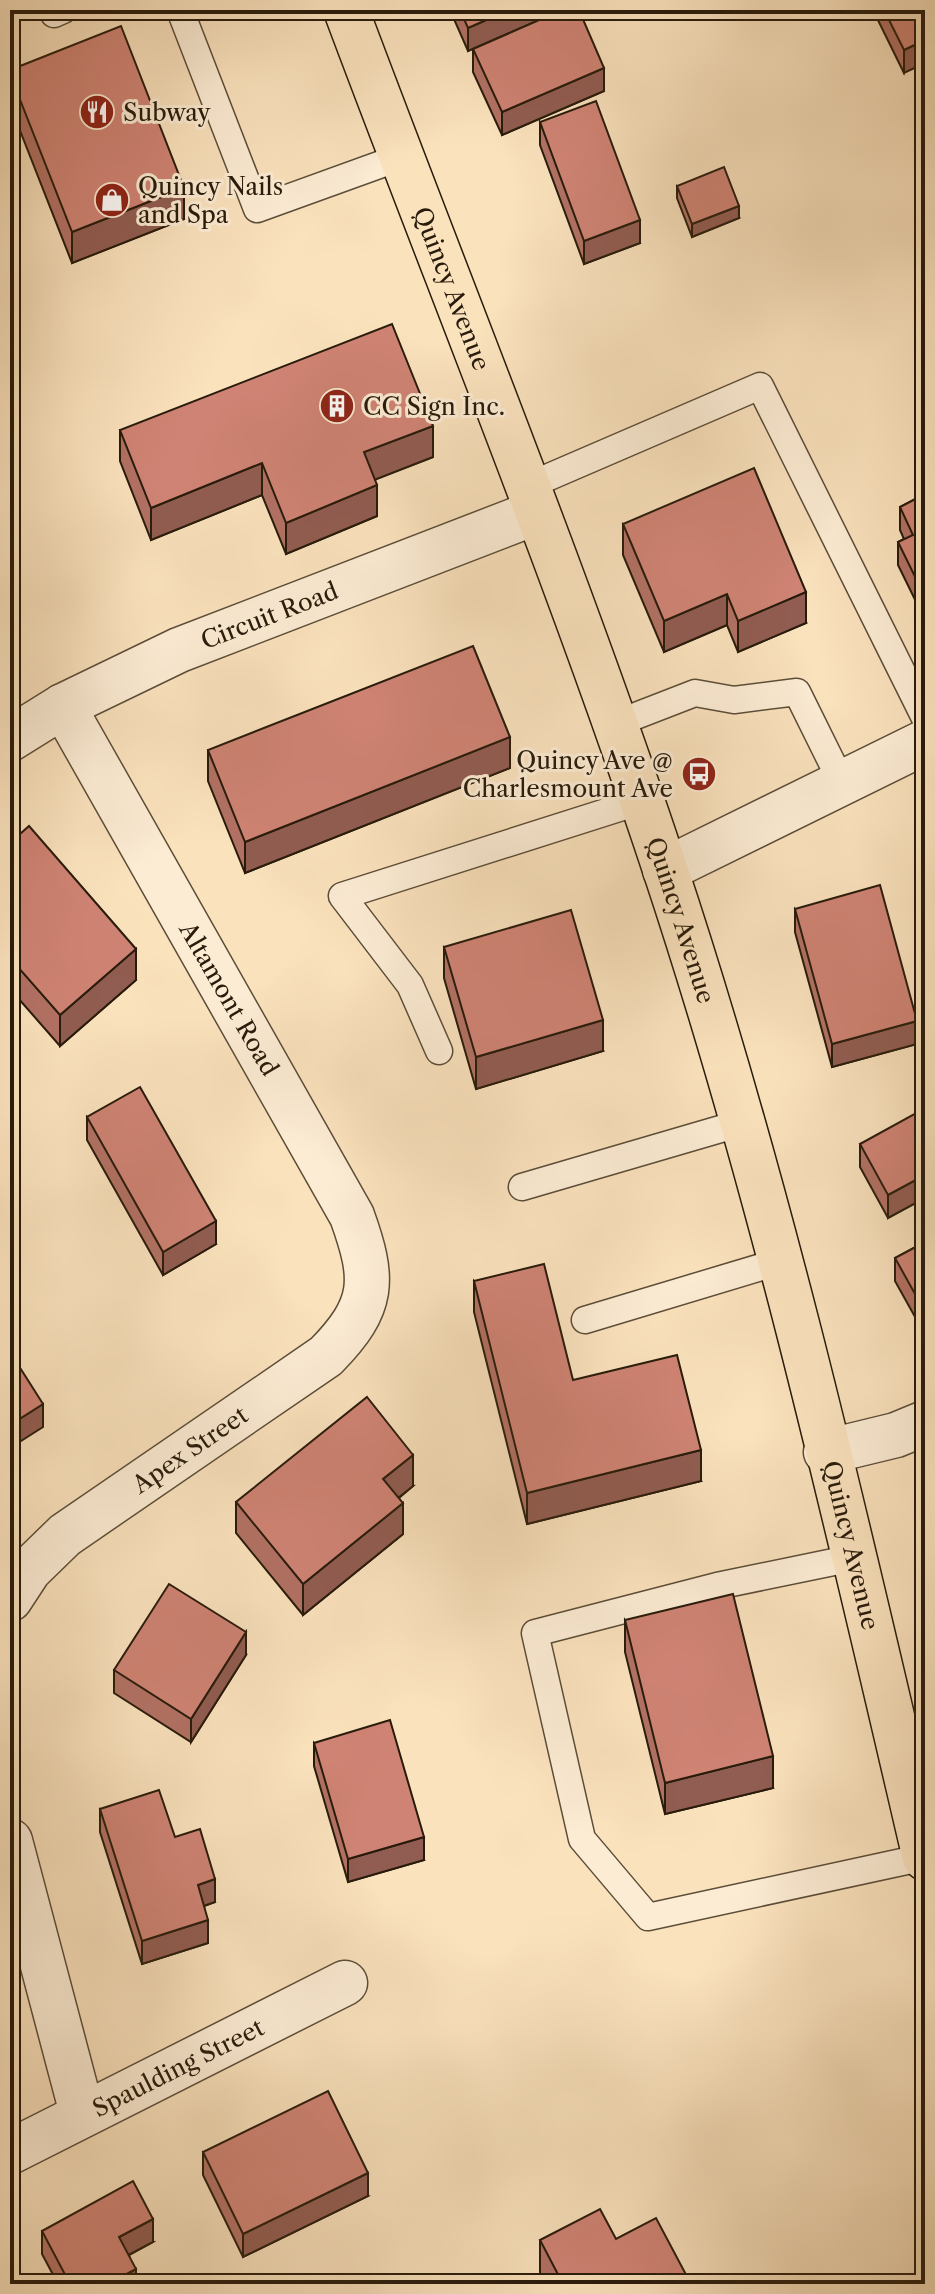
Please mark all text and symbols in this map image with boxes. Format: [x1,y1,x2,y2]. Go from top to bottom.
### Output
restaurant icon: Subway [78,93,116,131]
place label: Subway [123,98,211,127]
place label: Quincy Nails and Spa [138,172,283,229]
shop icon: Quincy Nails and Spa [93,181,131,219]
street label: Quincy Avenue [408,203,497,374]
building icon: CC Sign Inc. [318,387,356,425]
place label: CC Sign Inc. [363,392,505,421]
street label: Circuit Road [197,576,342,655]
place label: Quincy Ave @ Charlesmount Ave [463,746,673,803]
bus stop icon: Quincy Ave @ Charlesmount Ave [680,755,718,793]
street label: Quincy Avenue [641,833,721,1007]
street label: Altamont Road [173,916,285,1081]
street label: Apex Street [126,1400,253,1500]
street label: Quincy Avenue [817,1458,886,1633]
street label: Spaulding Street [87,2012,269,2123]

